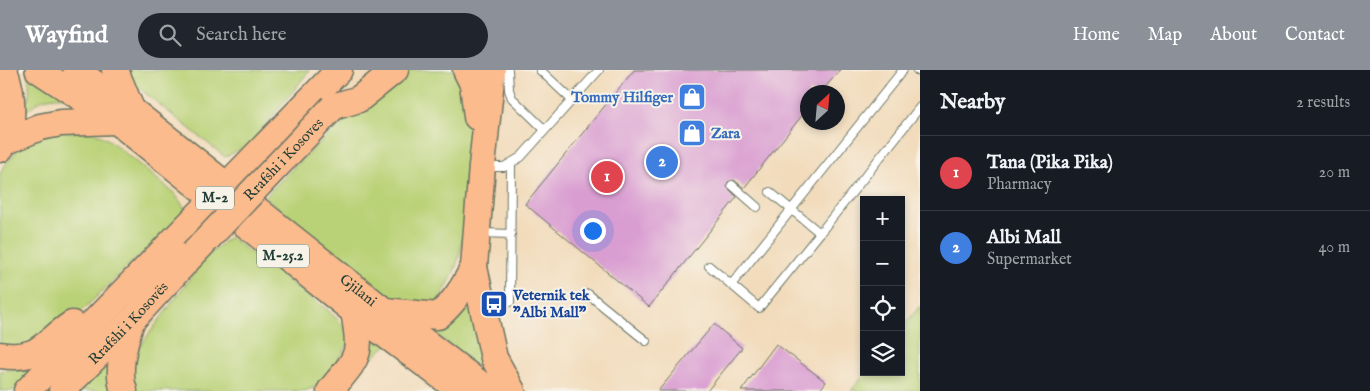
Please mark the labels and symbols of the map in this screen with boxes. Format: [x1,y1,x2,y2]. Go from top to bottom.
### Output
shop icon: Tommy Hilfiger [677,82,707,112]
north arrow [800,85,845,130]
place label: Tommy Hilfiger [570,88,673,107]
street label: Rrafshi i Kosoves [239,114,327,205]
shop icon: Zara [677,118,707,148]
place label: Zara [711,124,741,143]
pin: 2 [646,143,678,181]
pin: 1 [591,158,623,196]
road number: M-2 [196,186,234,210]
your location [580,218,606,244]
road number: M-25.2 [257,245,309,268]
street label: Gjilani [336,269,381,310]
street label: Rrafshi i Kosovës [84,278,172,368]
place label: Veternik tek "Albi Mall" [512,286,591,322]
bus stop icon: Veternik tek "Albi Mall" [479,289,509,319]

